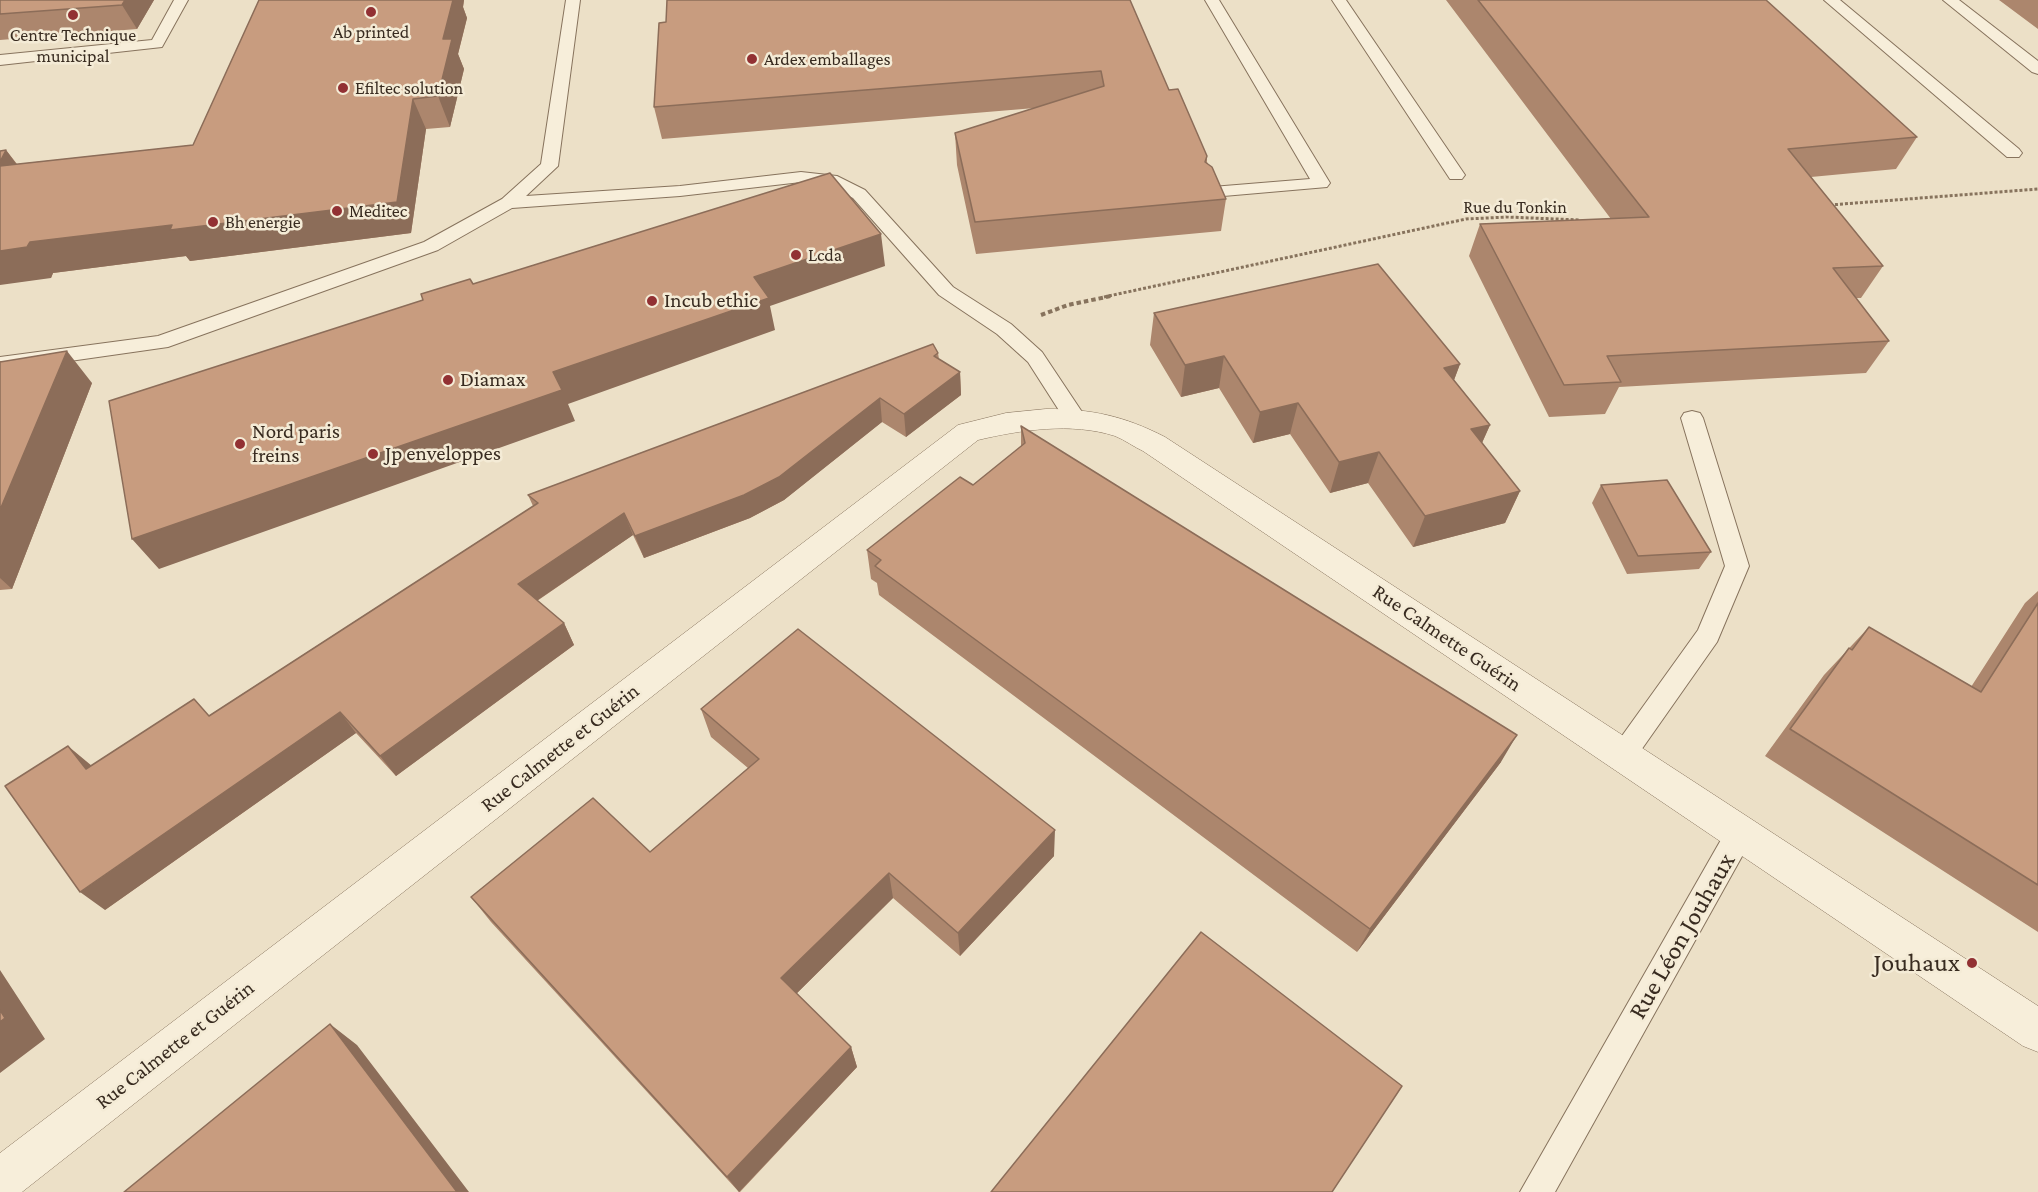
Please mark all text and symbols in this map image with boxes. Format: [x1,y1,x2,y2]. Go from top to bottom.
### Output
marker: Ab printed [364,5,378,19]
marker: Centre Technique municipal [66,8,80,22]
place label: Ab printed [333,21,409,43]
place label: Centre Technique municipal [10,24,136,66]
place label: Ardex emballages [764,48,891,70]
marker: Ardex emballages [745,52,759,66]
place label: Efiltec solution [355,77,463,99]
marker: Efiltec solution [336,81,350,95]
street label: Rue du Tonkin [1463,196,1567,218]
place label: Meditec [349,200,407,222]
marker: Meditec [330,204,344,218]
place label: Bh energie [225,211,301,233]
marker: Bh energie [206,215,220,229]
place label: Lcda [808,244,842,266]
marker: Lcda [789,248,803,262]
place label: Incub ethic [664,288,758,314]
marker: Incub ethic [645,294,659,308]
place label: Diamax [460,367,526,393]
marker: Diamax [441,373,455,387]
place label: Nord paris freins [252,419,340,469]
marker: Nord paris freins [233,437,247,451]
place label: Jp enveloppes [385,441,501,467]
marker: Jp enveloppes [366,447,380,461]
street label: Rue Calmette Guérin [1368,579,1526,697]
street label: Rue Calmette et Guérin [476,678,644,818]
street label: Rue Léon Jouhaux [1622,847,1742,1025]
place label: Jouhaux [1874,947,1960,979]
marker: Jouhaux [1965,956,1979,970]
street label: Rue Calmette et Guérin [91,975,259,1115]

